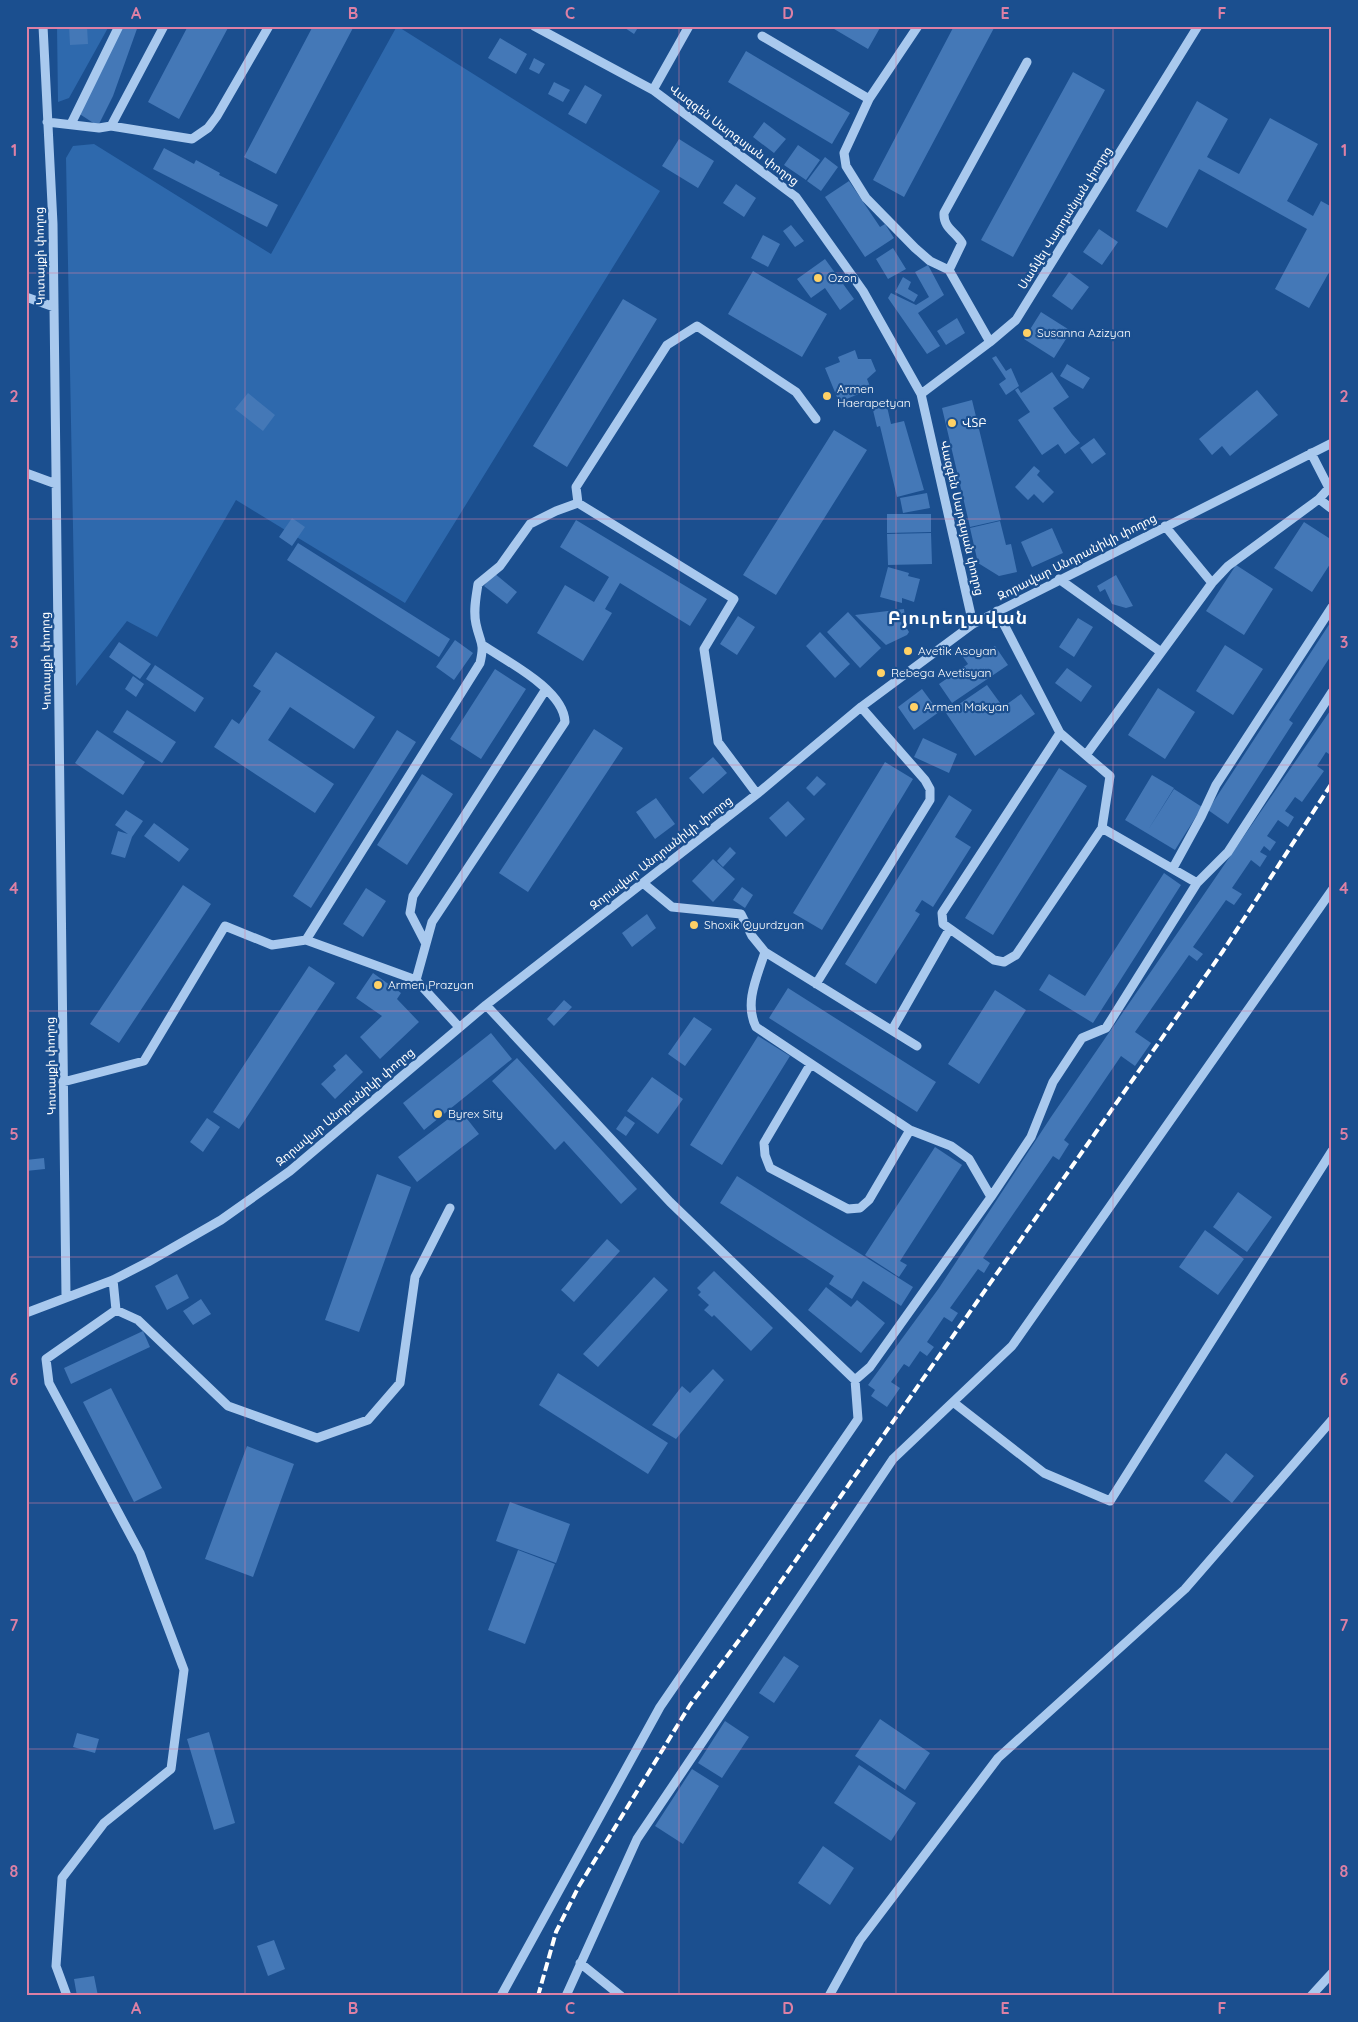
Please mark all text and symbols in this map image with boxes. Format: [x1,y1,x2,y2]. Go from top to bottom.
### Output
text: A [131,3,142,23]
text: B [348,3,358,23]
text: C [565,3,575,23]
text: D [782,3,794,23]
text: E [1000,3,1010,23]
text: F [1218,3,1227,23]
street label: Վազգեն Սարգսյան փողոց [666,81,802,188]
text: 1 [11,140,17,160]
text: 1 [1341,140,1347,160]
street label: Սամվել Վարդանյան փողոց [1014,144,1115,292]
street label: Կոտայքի փողոց [31,207,48,305]
place label: Ozon [828,270,857,285]
marker: Ozon [812,272,824,284]
place label: Susanna Azizyan [1037,325,1131,340]
marker: Susanna Azizyan [1021,327,1033,339]
place label: Armen Haerapetyan [837,381,911,410]
text: 2 [9,386,19,406]
text: 2 [1339,386,1349,406]
marker: Armen Haerapetyan [821,390,833,402]
place label: ՎՏԲ [962,415,987,430]
marker: ՎՏԲ [946,417,958,429]
street label: Վազգեն Սարգսյան փողոց [937,439,988,597]
street label: Զորավար Անդրանիկի փողոց [995,510,1159,603]
district label: Բյուրեղավան [888,606,1028,629]
street label: Կոտայքի փողոց [37,612,54,710]
text: 3 [10,632,18,652]
text: 3 [1340,632,1348,652]
place label: Avetik Asoyan [918,643,997,658]
marker: Avetik Asoyan [902,645,914,657]
place label: Rebega Avetisyan [891,665,992,680]
marker: Rebega Avetisyan [875,667,887,679]
place label: Armen Makyan [924,699,1009,714]
marker: Armen Makyan [908,701,920,713]
street label: Զորավար Անդրանիկի փողոց [586,792,735,913]
text: 4 [9,878,19,898]
text: 4 [1339,878,1349,898]
place label: Shoxik Qyurdzyan [704,917,804,932]
marker: Shoxik Qyurdzyan [688,919,700,931]
place label: Armen Prazyan [388,977,474,992]
marker: Armen Prazyan [372,979,384,991]
street label: Կոտայքի փողոց [42,1017,59,1115]
street label: Զորավար Անդրանիկի փողոց [272,1044,417,1169]
place label: Byrex Sity [448,1106,503,1121]
marker: Byrex Sity [432,1108,444,1120]
text: 5 [9,1124,19,1144]
text: 5 [1339,1124,1349,1144]
text: 6 [10,1369,19,1389]
text: 6 [1340,1369,1349,1389]
text: 7 [10,1615,19,1635]
text: 7 [1340,1615,1349,1635]
text: 8 [10,1861,19,1881]
text: 8 [1340,1861,1349,1881]
text: A [131,1998,142,2018]
text: B [348,1998,358,2018]
text: C [565,1998,575,2018]
text: D [782,1998,794,2018]
text: E [1000,1998,1010,2018]
text: F [1218,1998,1227,2018]

